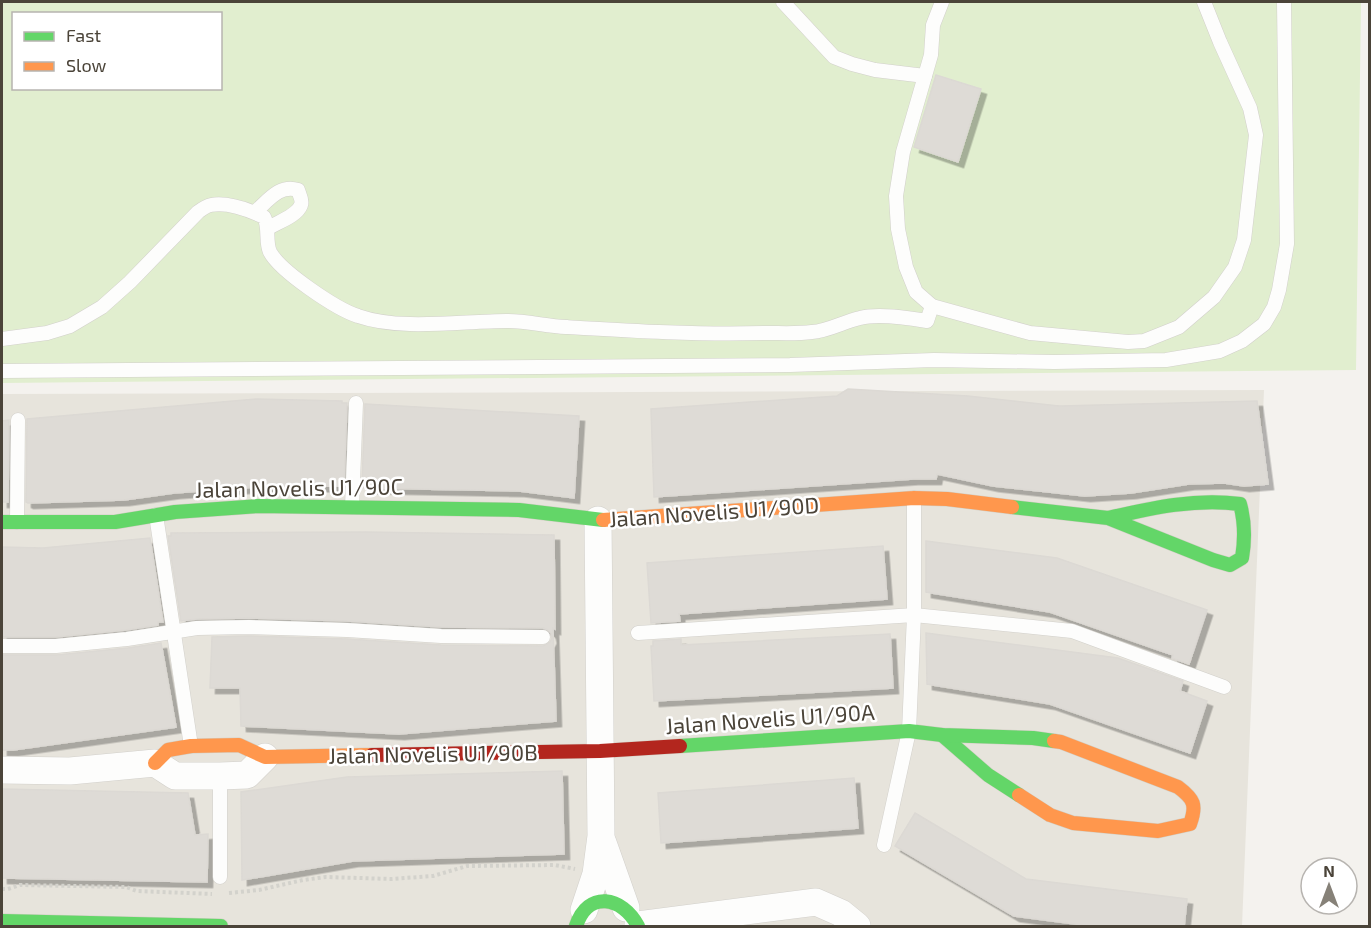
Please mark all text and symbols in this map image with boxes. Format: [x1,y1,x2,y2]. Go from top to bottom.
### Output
legend [12,12,222,90]
text: Fast [66,24,101,46]
text: Slow [66,54,107,76]
street label: Jalan Novelis U1/90C [195,472,403,502]
street label: Jalan Novelis U1/90D [608,491,820,531]
street label: Jalan Novelis U1/90A [665,698,876,738]
street label: Jalan Novelis U1/90B [328,738,538,768]
north arrow [1299,856,1359,916]
text: N [1323,861,1335,880]

